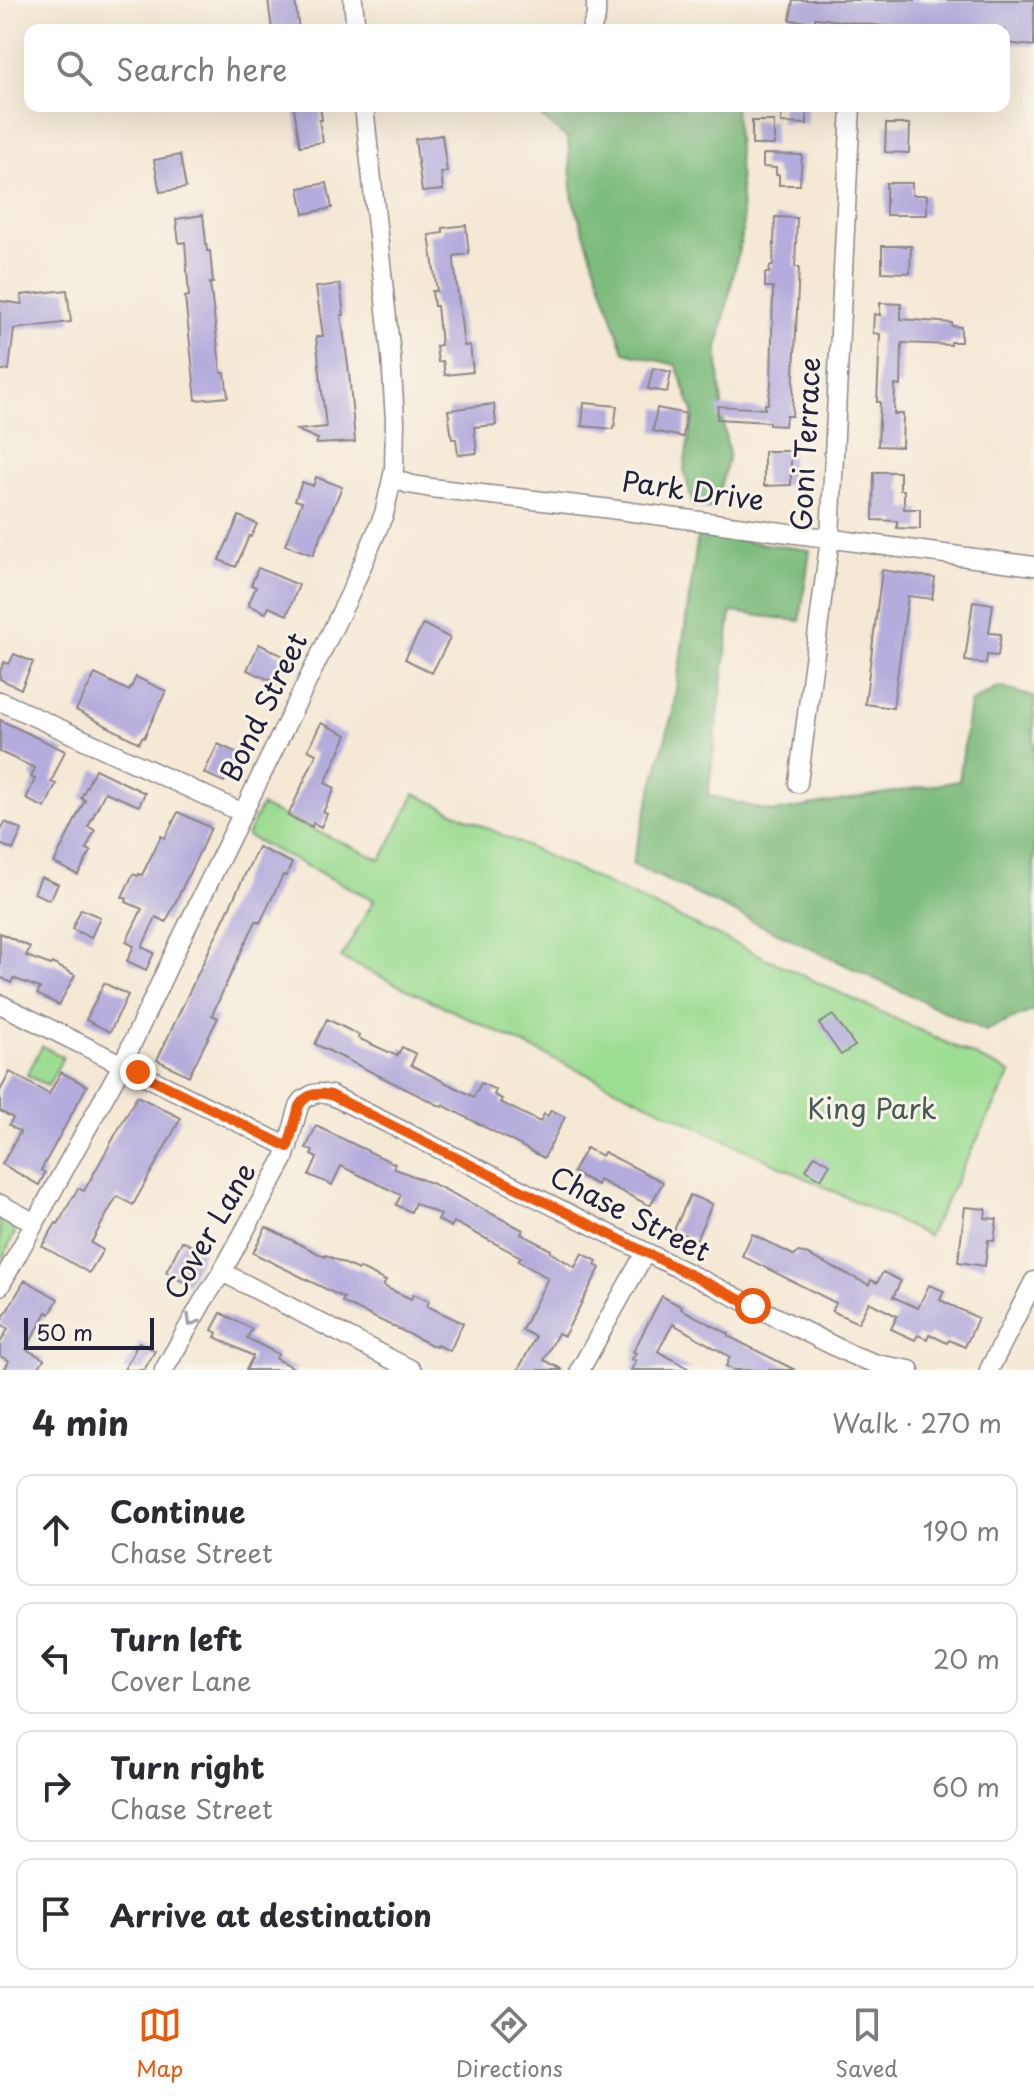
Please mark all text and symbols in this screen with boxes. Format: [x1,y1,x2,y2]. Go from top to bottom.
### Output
search box [24,24,1010,112]
icon: search [52,46,96,90]
text: Search here [116,46,288,91]
street label: Goni Terrace [778,356,831,532]
street label: Park Drive [619,458,767,521]
street label: Bond Street [208,624,317,788]
route end [120,1054,156,1090]
park label: King Park [807,1086,937,1129]
street label: Cover Lane [152,1153,265,1307]
street label: Chase Street [543,1154,718,1272]
route start [735,1288,771,1324]
one-way arrow [186,1312,202,1326]
scale bar [24,1314,154,1350]
text: 50 m [36,1315,93,1348]
text: 4 min [32,1396,129,1448]
text: Walk · 270 m [832,1403,1002,1442]
text: Continue [110,1488,245,1533]
icon: ahead [34,1508,78,1552]
text: 190 m [923,1511,1000,1550]
text: Chase Street [110,1533,273,1572]
text: Turn left [110,1616,242,1661]
icon: left [34,1636,78,1680]
text: 20 m [933,1639,1000,1678]
text: Cover Lane [110,1661,252,1700]
text: Turn right [110,1744,265,1789]
icon: right [34,1764,78,1808]
text: 60 m [932,1767,1000,1806]
text: Chase Street [110,1789,273,1828]
icon: arrive [34,1892,78,1936]
text: Arrive at destination [110,1892,432,1937]
tab: Map [136,2003,183,2084]
tab: Directions [456,2003,563,2084]
tab: Saved [835,2003,898,2084]

